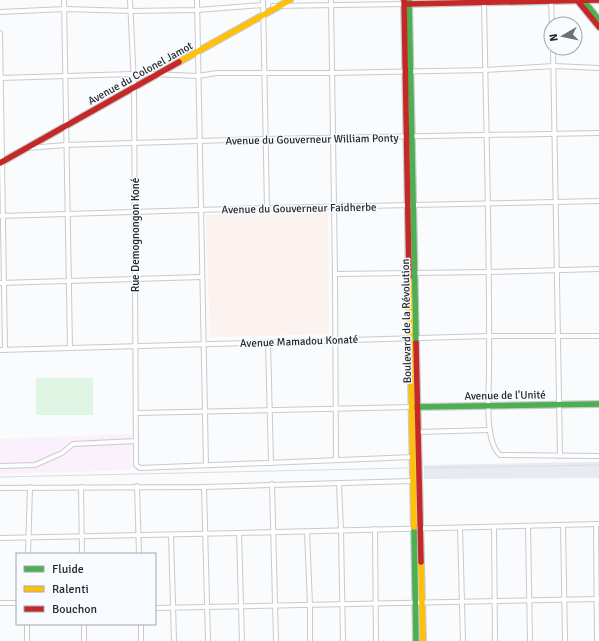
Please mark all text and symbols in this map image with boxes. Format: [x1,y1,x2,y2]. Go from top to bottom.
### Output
north arrow [543,16,583,56]
text: N [547,33,561,42]
street label: Avenue du Colonel Jamot [86,39,195,108]
street label: Avenue du Gouverneur William Ponty [225,131,400,148]
street label: Rue Demognongon Koné [129,178,142,292]
street label: Avenue du Gouverneur Faidherbe [221,201,377,216]
street label: Boulevard de la Révolution [399,258,414,384]
street label: Avenue Mamadou Konaté [240,333,358,350]
street label: Avenue de l'Unité [464,388,546,403]
legend [16,553,156,625]
text: Fluide [52,562,84,577]
text: Ralenti [52,582,89,597]
text: Bouchon [52,602,97,617]

